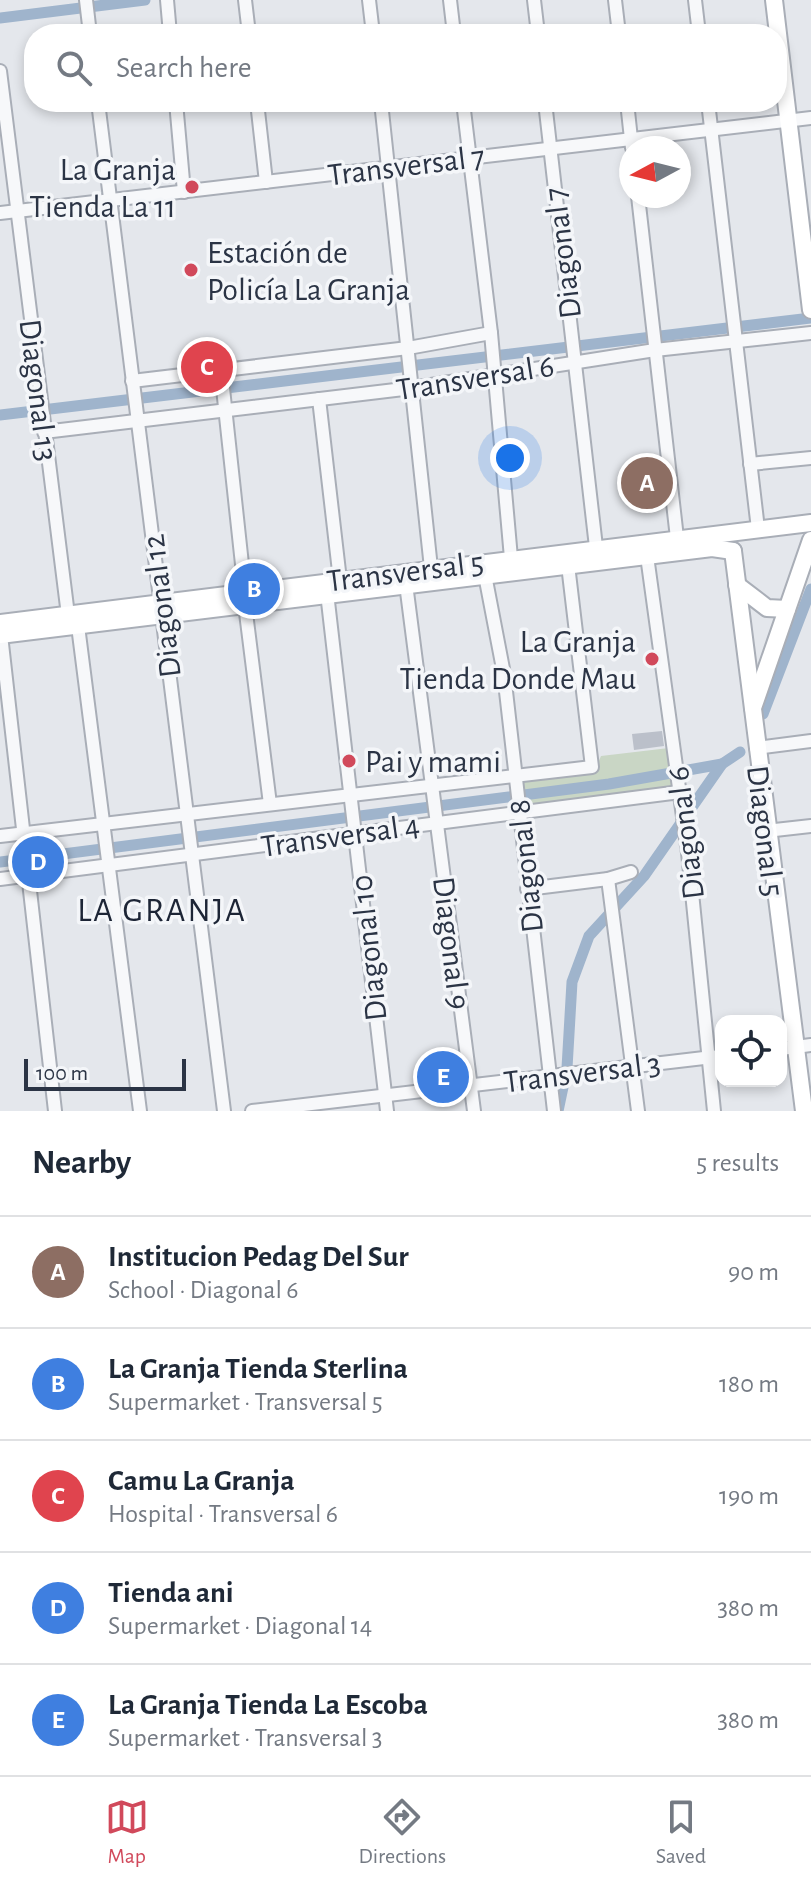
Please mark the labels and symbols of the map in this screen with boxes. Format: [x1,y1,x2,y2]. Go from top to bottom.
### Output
north arrow [619,136,691,208]
street label: Transversal 7 [326,140,486,191]
place label: La Granja Tienda La 11 [29,154,176,223]
marker: La Granja Tienda La 11 [183,178,201,196]
street label: Diagonal 7 [539,185,587,320]
place label: Estación de Policía La Granja [207,237,410,306]
marker: Estación de Policía La Granja [182,261,200,279]
street label: Diagonal 13 [13,317,63,463]
pin: C [181,337,233,397]
street label: Transversal 6 [394,350,556,406]
your location [490,438,530,478]
pin: A [621,453,673,513]
street label: Diagonal 12 [137,532,187,679]
street label: Transversal 5 [325,546,485,597]
pin: B [228,559,280,619]
place label: La Granja Tienda Donde Mau [399,626,636,695]
marker: La Granja Tienda Donde Mau [643,650,661,668]
place label: Pai y mami [365,746,501,778]
marker: Pai y mami [340,752,358,770]
street label: Diagonal 5 [741,764,789,899]
street label: Diagonal 6 [662,765,710,901]
street label: Diagonal 8 [503,798,549,934]
street label: Transversal 4 [259,809,422,863]
pin: D [12,832,64,892]
street label: Diagonal 10 [345,873,393,1022]
street label: Diagonal 9 [427,875,475,1011]
district label: LA GRANJA [77,894,247,928]
pin: E [417,1047,469,1107]
street label: Transversal 3 [502,1048,662,1098]
scale bar [24,1055,186,1091]

